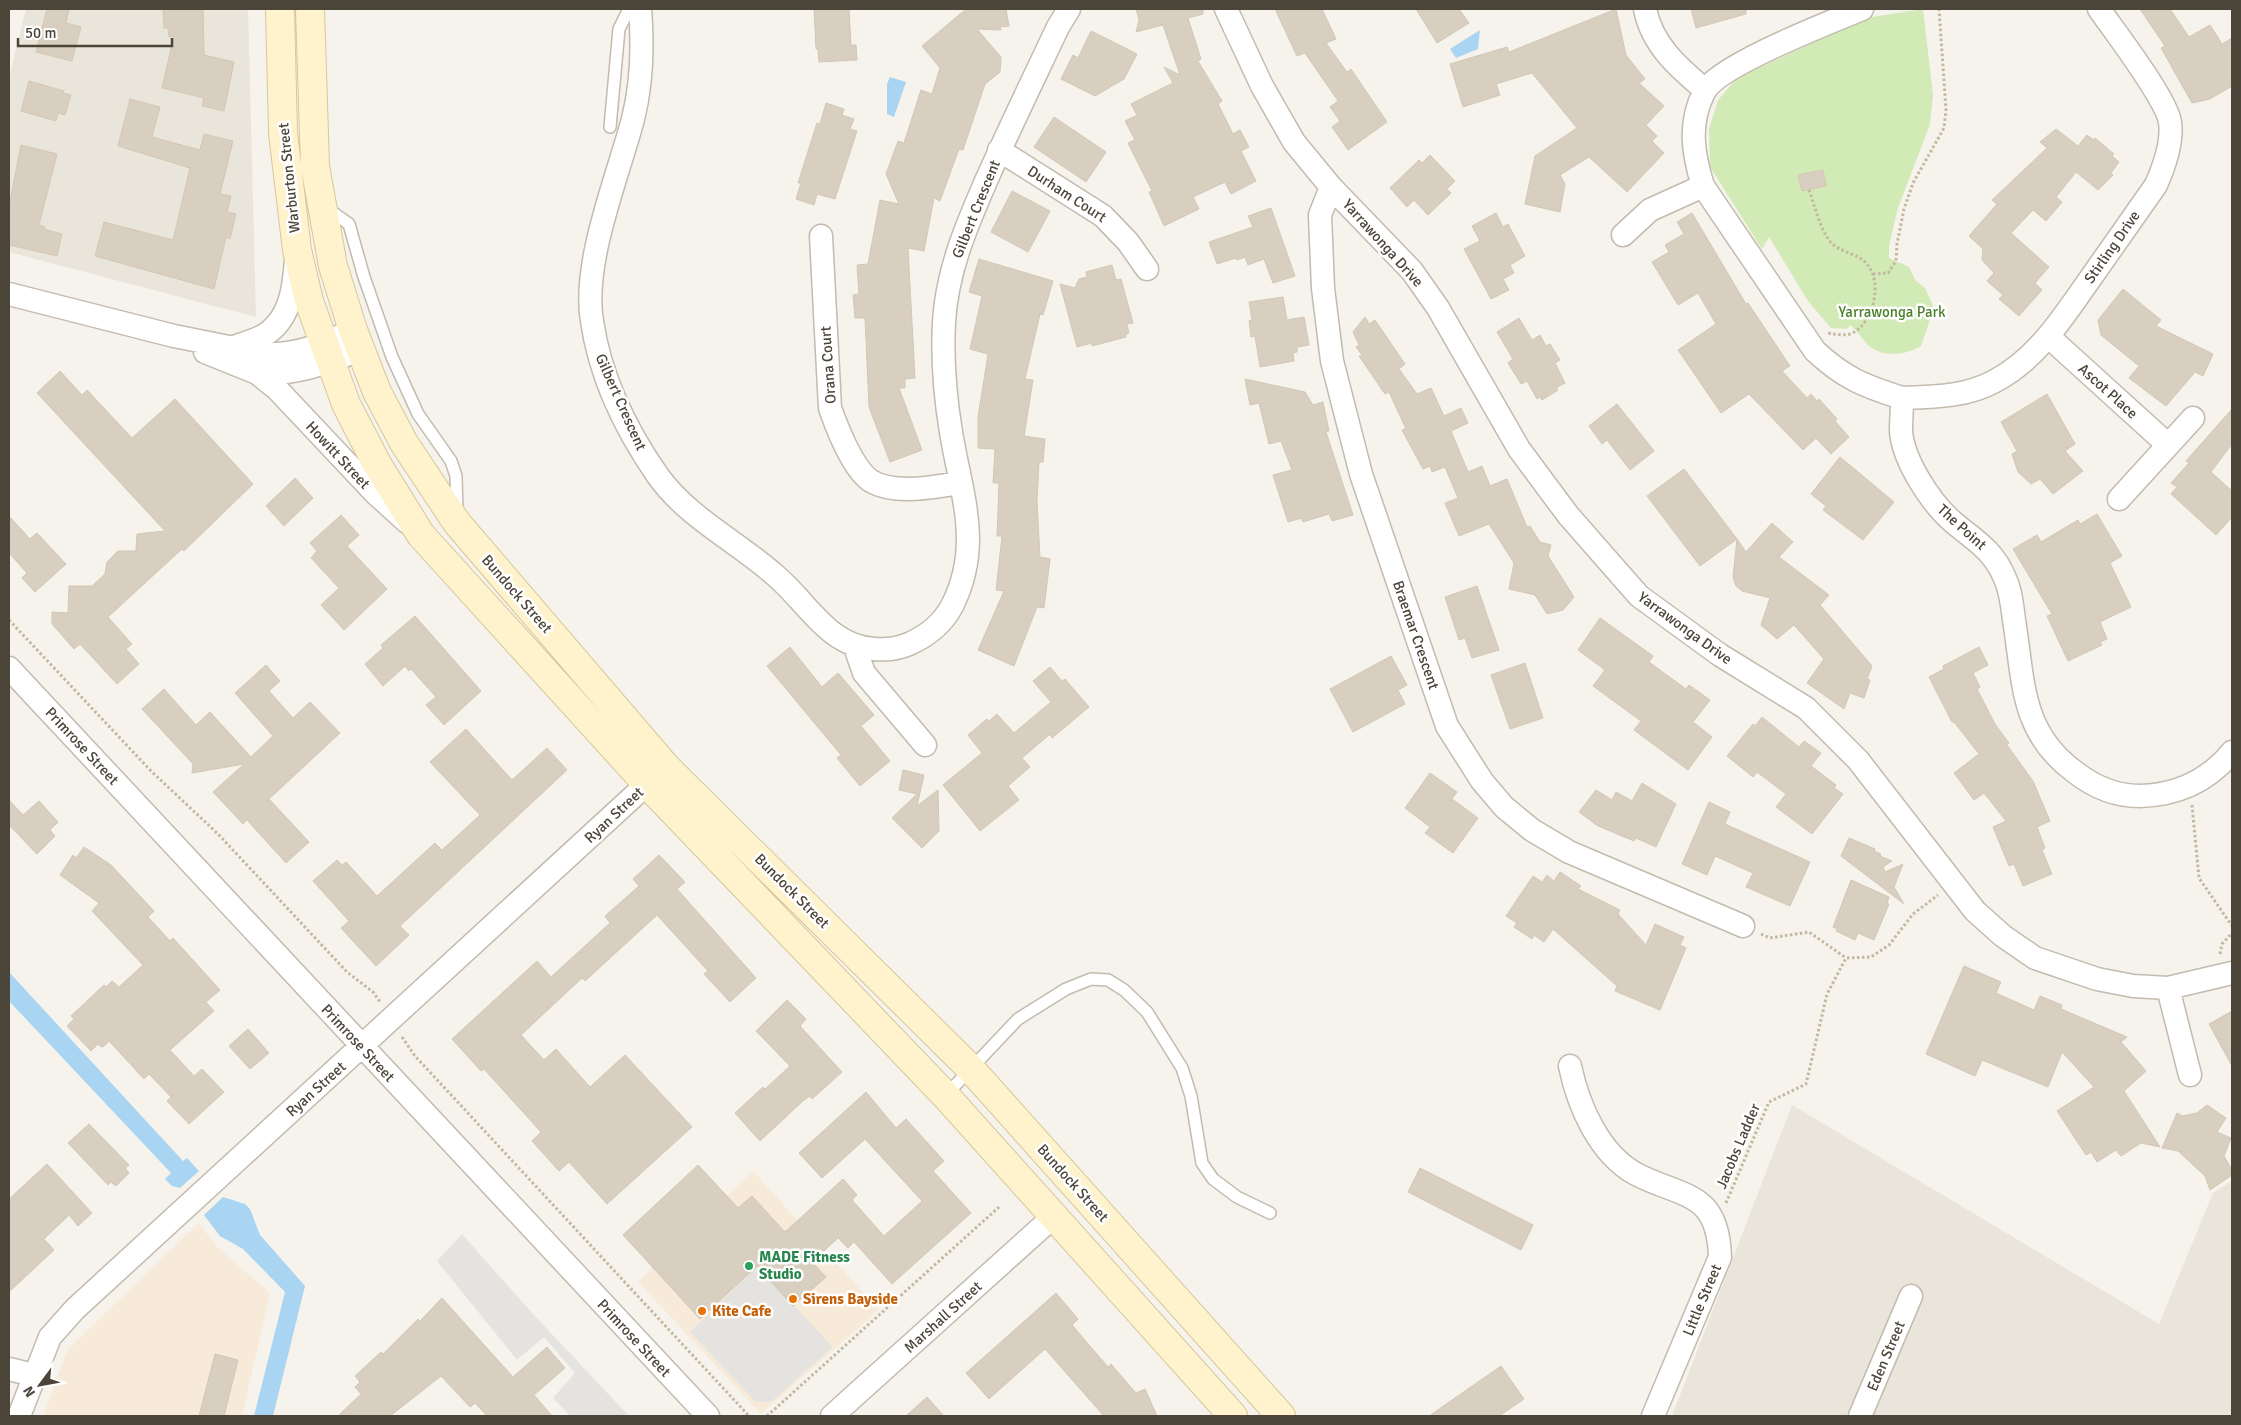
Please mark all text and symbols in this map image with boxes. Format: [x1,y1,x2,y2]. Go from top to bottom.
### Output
scale bar [18,15,171,47]
text: 50 m [25,24,56,42]
street label: Warburton Street [274,122,304,234]
street label: Gilbert Crescent [948,157,1004,261]
street label: Durham Court [1024,162,1110,226]
street label: Yarrawonga Drive [1339,195,1427,291]
street label: Stirling Drive [2080,207,2144,287]
park label: Yarrawonga Park [1838,303,1946,321]
street label: Orana Court [816,325,840,405]
street label: Gilbert Crescent [592,351,650,453]
street label: Ascot Place [2075,360,2141,422]
street label: Howitt Street [302,418,374,492]
street label: The Point [1934,500,1990,554]
street label: Bundock Street [478,551,556,637]
street label: Braemar Crescent [1389,578,1443,692]
street label: Yarrawonga Drive [1634,588,1736,668]
street label: Primrose Street [41,703,123,789]
street label: Ryan Street [581,783,647,847]
street label: Bundock Street [751,850,833,932]
street label: Primrose Street [317,1000,399,1086]
street label: Ryan Street [282,1058,350,1120]
street label: Jacobs Ladder [1712,1100,1764,1191]
street label: Bundock Street [1033,1140,1113,1226]
place label: MADE Fitness Studio [759,1248,850,1283]
marker: MADE Fitness Studio [743,1260,755,1272]
street label: Little Street [1679,1261,1725,1339]
street label: Marshall Street [900,1277,986,1357]
place label: Sirens Bayside [803,1290,898,1308]
marker: Sirens Bayside [787,1293,799,1305]
street label: Primrose Street [593,1295,675,1381]
place label: Kite Cafe [712,1302,772,1320]
marker: Kite Cafe [696,1305,708,1317]
street label: Eden Street [1863,1318,1909,1394]
north arrow [15,1360,65,1410]
text: N [20,1383,39,1400]

